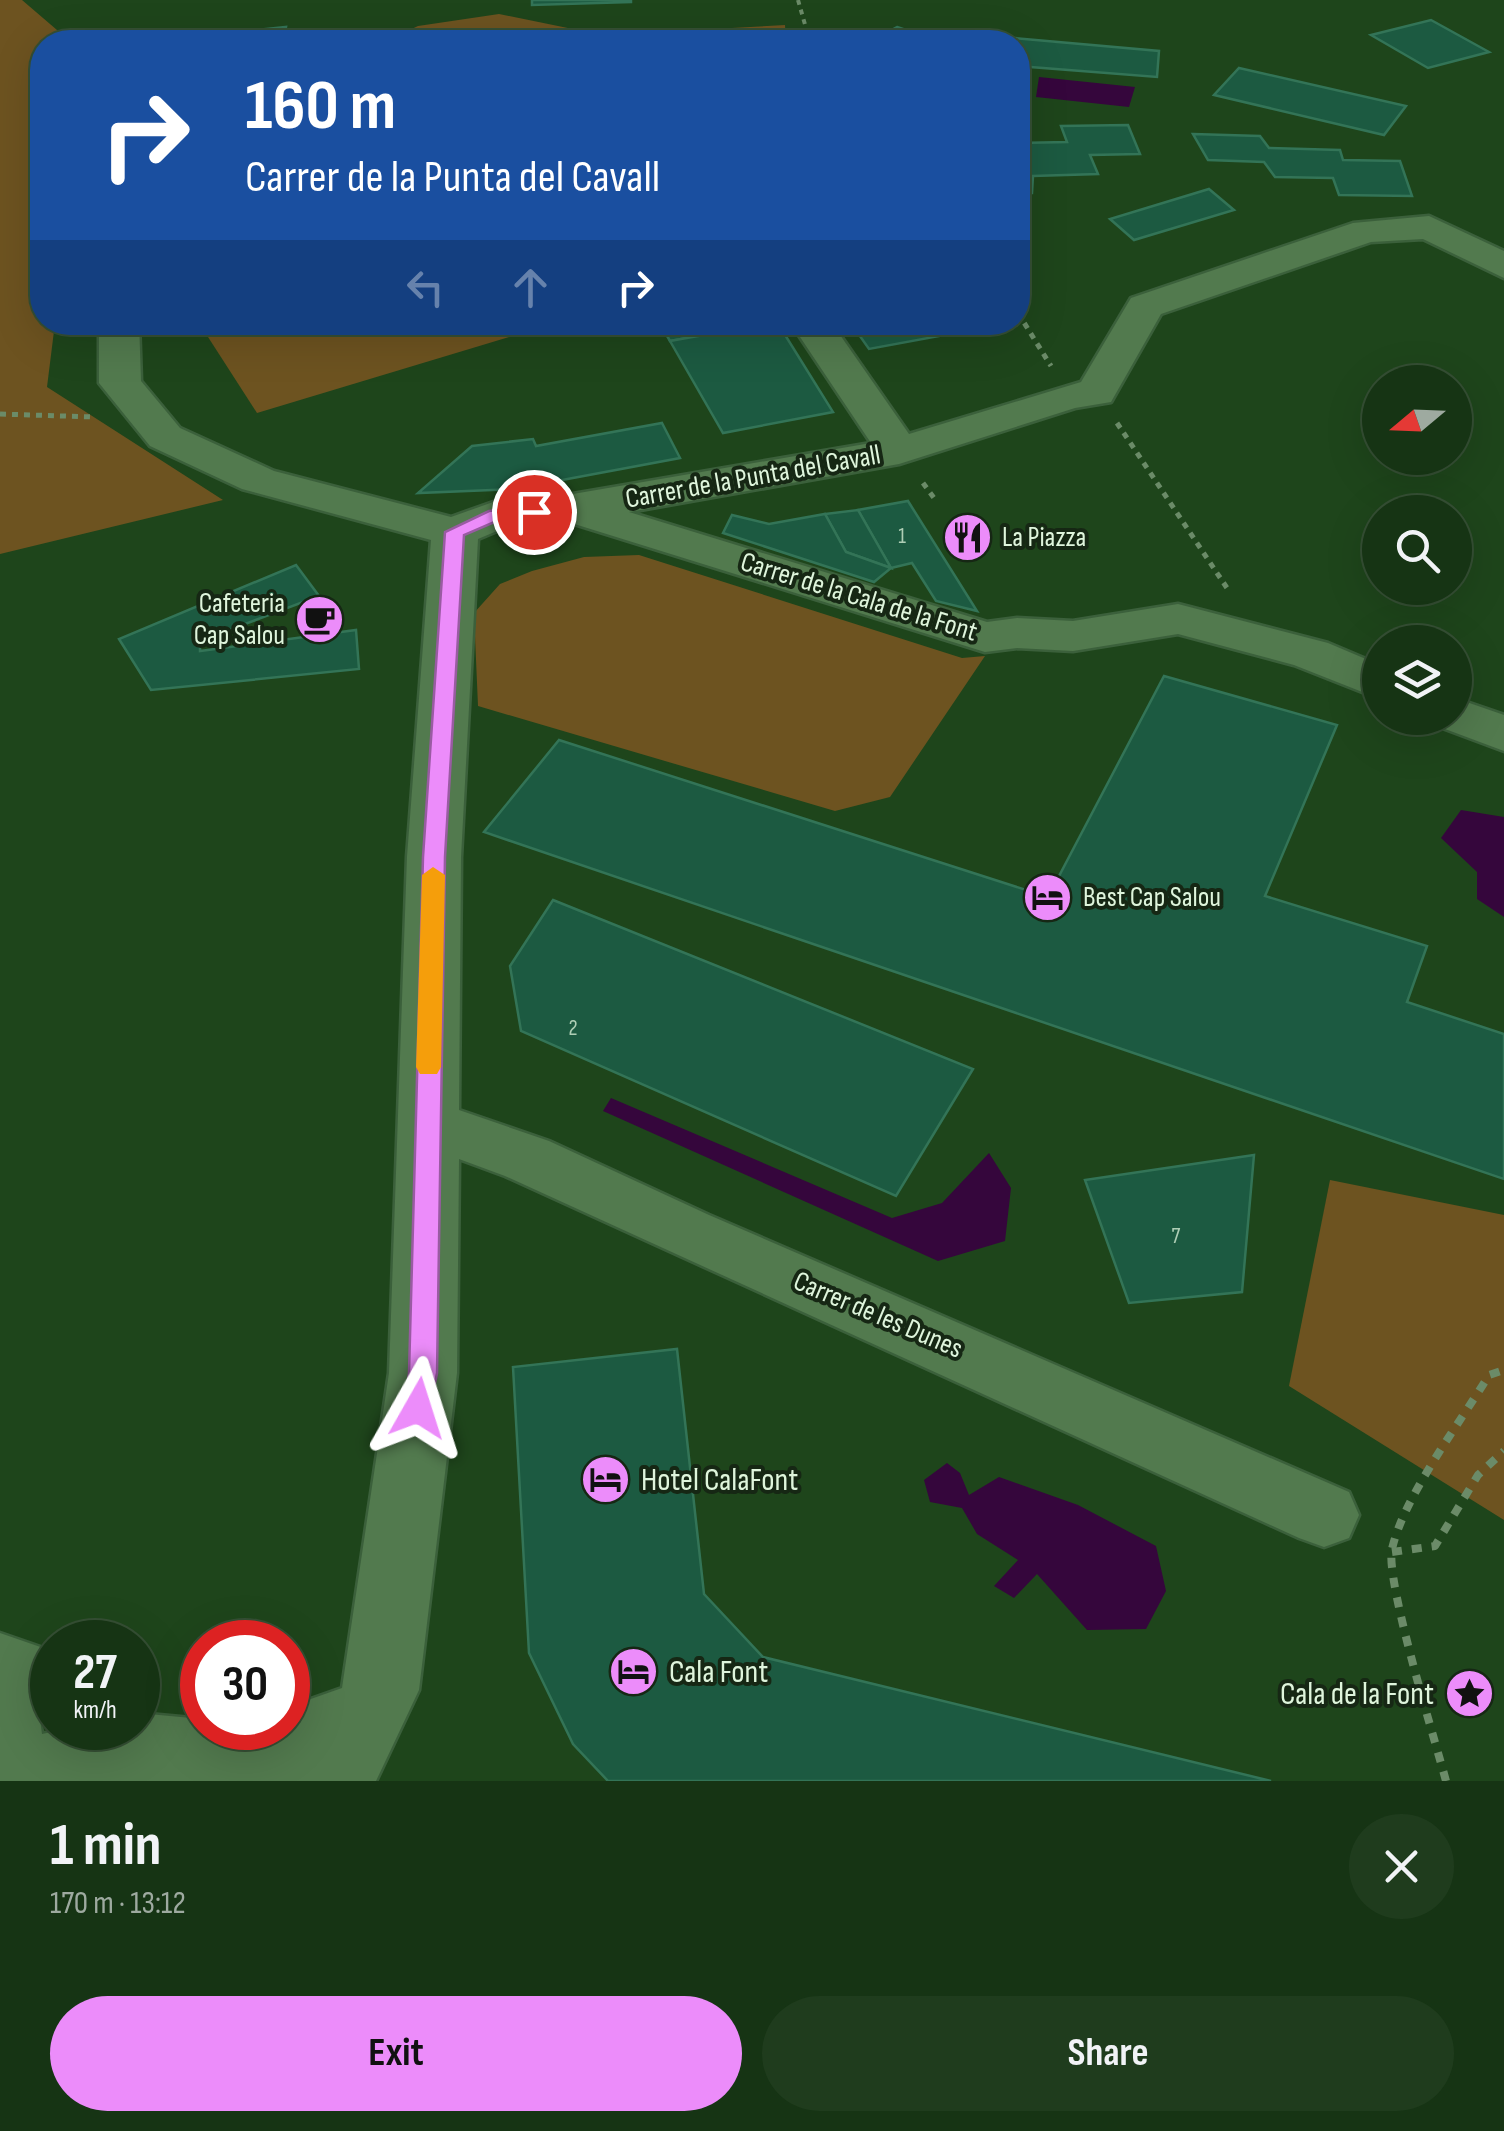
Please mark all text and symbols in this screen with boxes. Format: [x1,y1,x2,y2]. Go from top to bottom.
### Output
text: 160 m [245,65,396,149]
icon: right [80,70,210,200]
text: Carrer de la Punta del Cavall [245,150,660,205]
icon: left [398,260,453,315]
icon: ahead [503,260,558,315]
icon: right [608,260,663,315]
north arrow [1362,365,1472,475]
map controls [1362,365,1472,735]
street label: Carrer de la Punta del Cavall [623,438,883,516]
pin [492,470,577,555]
icon: arrive [507,485,562,540]
button: search [1362,495,1472,605]
restaurant icon: La Piazza [941,511,993,563]
place label: La Piazza [1002,521,1086,554]
house number: 1 [898,523,906,550]
street label: Carrer de la Cala de la Font [737,545,981,649]
place label: Cafeteria Cap Salou [194,587,285,652]
cafe icon: Cafeteria Cap Salou [294,593,346,645]
button: layers [1362,625,1472,735]
hotel icon: Best Cap Salou [1022,871,1074,923]
place label: Best Cap Salou [1083,881,1221,914]
house number: 2 [568,1015,578,1042]
house number: 7 [1172,1223,1181,1250]
street label: Carrer de les Dunes [789,1265,967,1365]
position arrow [366,1356,470,1460]
hotel icon: Hotel CalaFont [580,1454,632,1506]
place label: Hotel CalaFont [641,1461,798,1500]
speed limit sign: 30 [180,1620,310,1750]
text: 27 [73,1643,117,1703]
hotel icon: Cala Font [608,1646,660,1698]
place label: Cala Font [669,1653,768,1692]
place icon: Cala de la Font [1443,1668,1495,1720]
place label: Cala de la Font [1280,1675,1434,1714]
text: km/h [73,1695,117,1726]
text: 1 min [50,1810,162,1882]
button: close [1349,1814,1454,1919]
text: 170 m · 13:12 [50,1884,186,1923]
button: Exit [50,1996,742,2111]
button: Share [762,1996,1454,2111]

